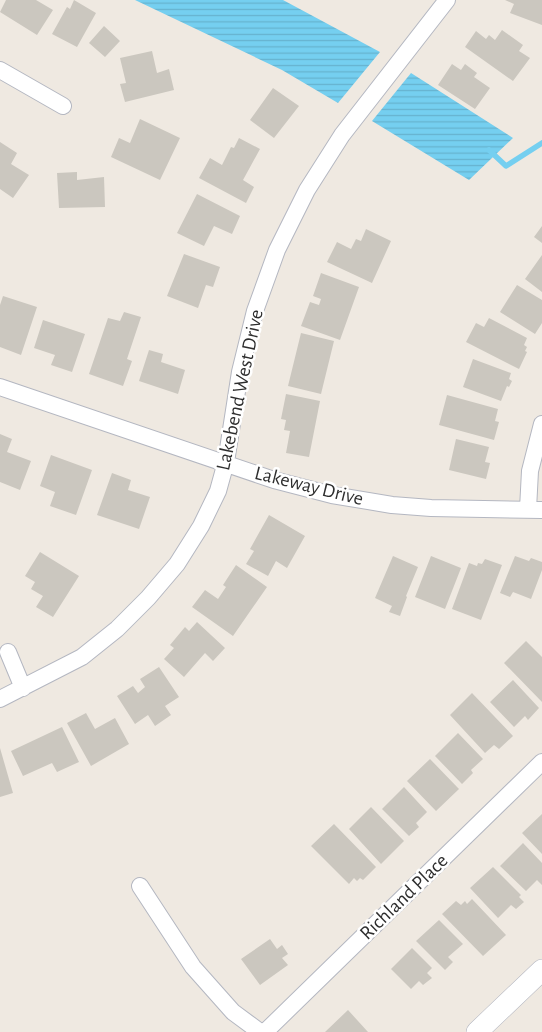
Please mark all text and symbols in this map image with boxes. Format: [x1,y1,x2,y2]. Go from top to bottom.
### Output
street label: Lakebend West Drive [213,308,267,472]
street label: Lakeway Drive [253,463,365,509]
street label: Richland Place [356,850,452,944]

